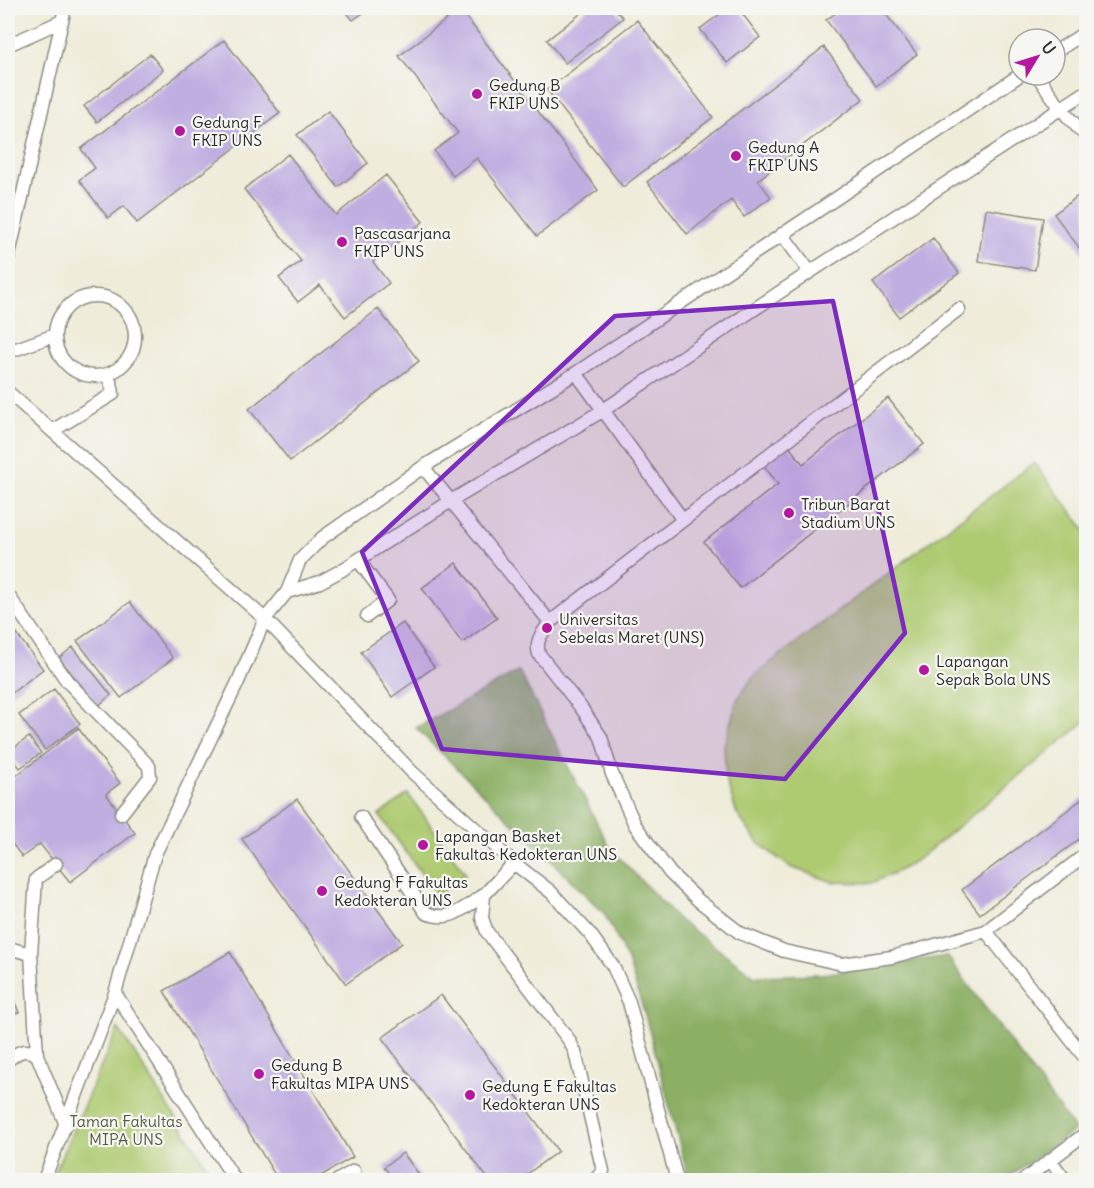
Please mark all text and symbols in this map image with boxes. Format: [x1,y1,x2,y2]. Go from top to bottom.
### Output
north arrow [1007,27,1067,87]
text: U [1038,37,1060,58]
place label: Gedung B FKIP UNS [489,75,560,113]
marker: Gedung B FKIP UNS [470,87,484,101]
place label: Gedung F FKIP UNS [192,112,262,150]
marker: Gedung F FKIP UNS [173,124,187,138]
place label: Gedung A FKIP UNS [748,137,819,175]
marker: Gedung A FKIP UNS [729,149,743,163]
place label: Pascasarjana FKIP UNS [354,223,451,261]
marker: Pascasarjana FKIP UNS [335,235,349,249]
place label: Tribun Barat Stadium UNS [801,494,895,532]
marker: Tribun Barat Stadium UNS [782,506,796,520]
place label: Universitas Sebelas Maret (UNS) [559,609,704,647]
marker: Universitas Sebelas Maret (UNS) [540,621,554,635]
place label: Lapangan Sepak Bola UNS [936,651,1051,689]
marker: Lapangan Sepak Bola UNS [917,663,931,677]
place label: Lapangan Basket Fakultas Kedokteran UNS [435,826,617,864]
marker: Lapangan Basket Fakultas Kedokteran UNS [416,838,430,852]
place label: Gedung F Fakultas Kedokteran UNS [334,872,468,910]
marker: Gedung F Fakultas Kedokteran UNS [315,884,329,898]
place label: Gedung B Fakultas MIPA UNS [271,1055,409,1093]
marker: Gedung B Fakultas MIPA UNS [252,1067,266,1081]
place label: Gedung E Fakultas Kedokteran UNS [482,1076,616,1114]
marker: Gedung E Fakultas Kedokteran UNS [463,1088,477,1102]
park label: Taman Fakultas MIPA UNS [69,1111,183,1149]

